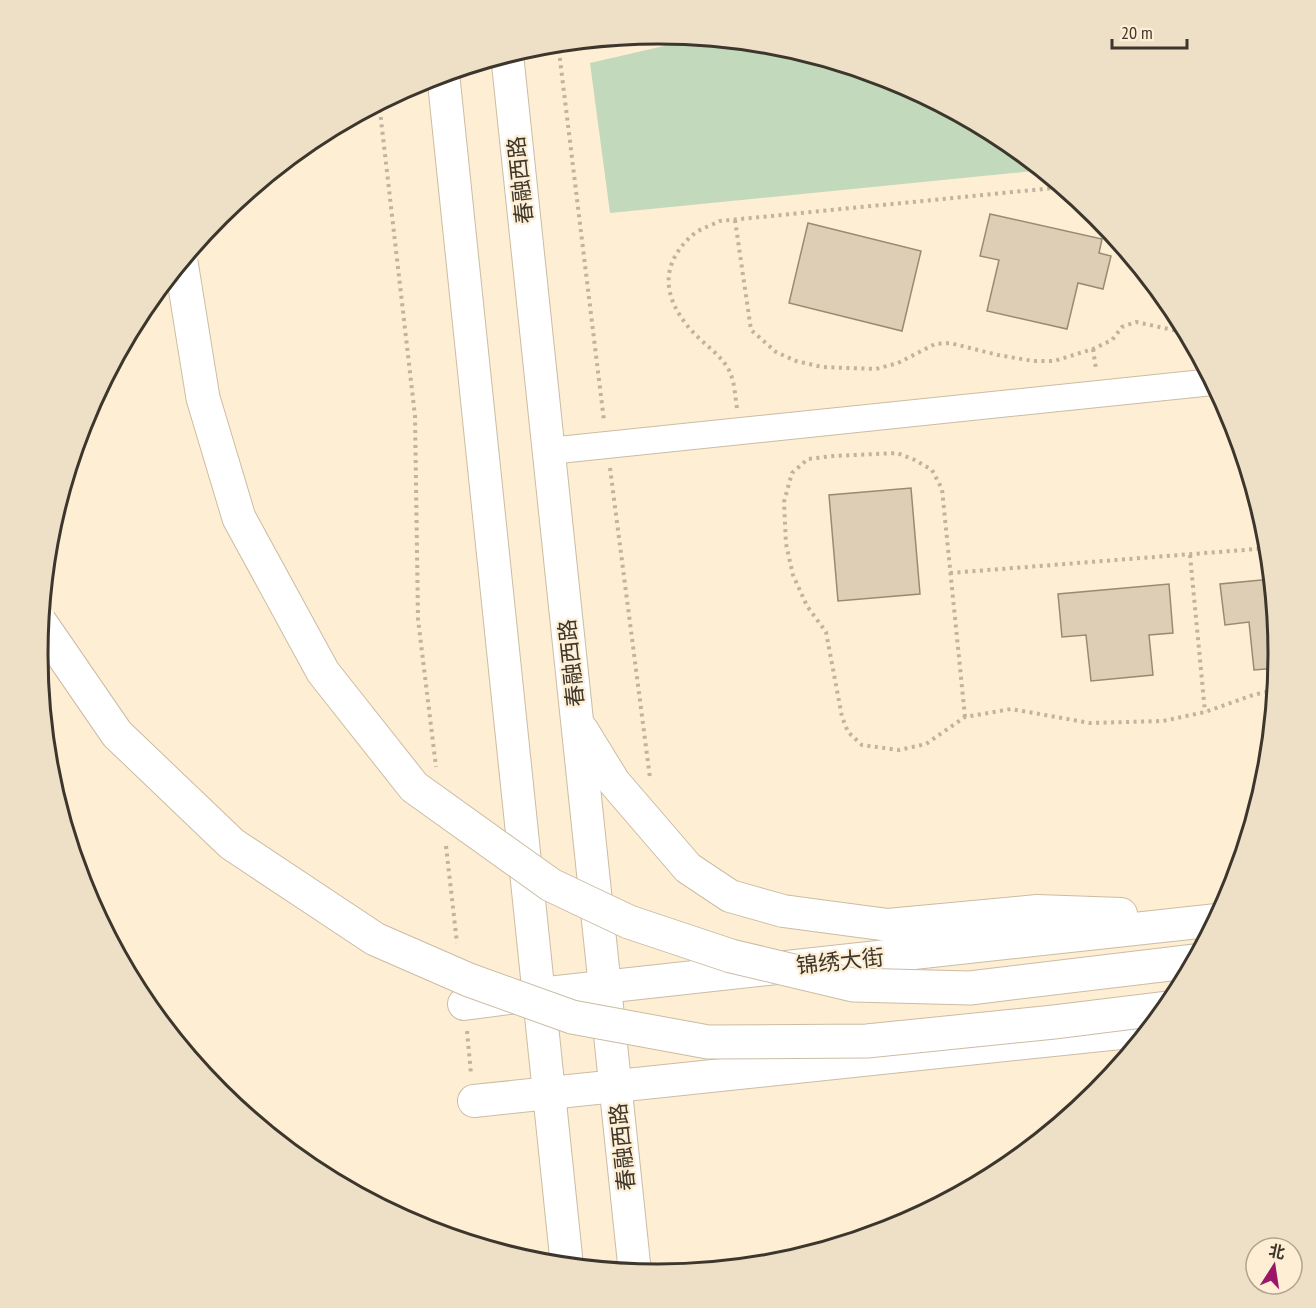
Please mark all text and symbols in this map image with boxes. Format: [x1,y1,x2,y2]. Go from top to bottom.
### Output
scale bar [1112,12,1187,50]
text: 20 m [1121,21,1153,44]
street label: 春融西路 [501,135,539,225]
street label: 春融西路 [552,618,590,708]
street label: 锦绣大街 [795,942,885,980]
street label: 春融西路 [603,1102,641,1192]
north arrow [1244,1236,1304,1296]
text: 北 [1267,1240,1287,1263]

